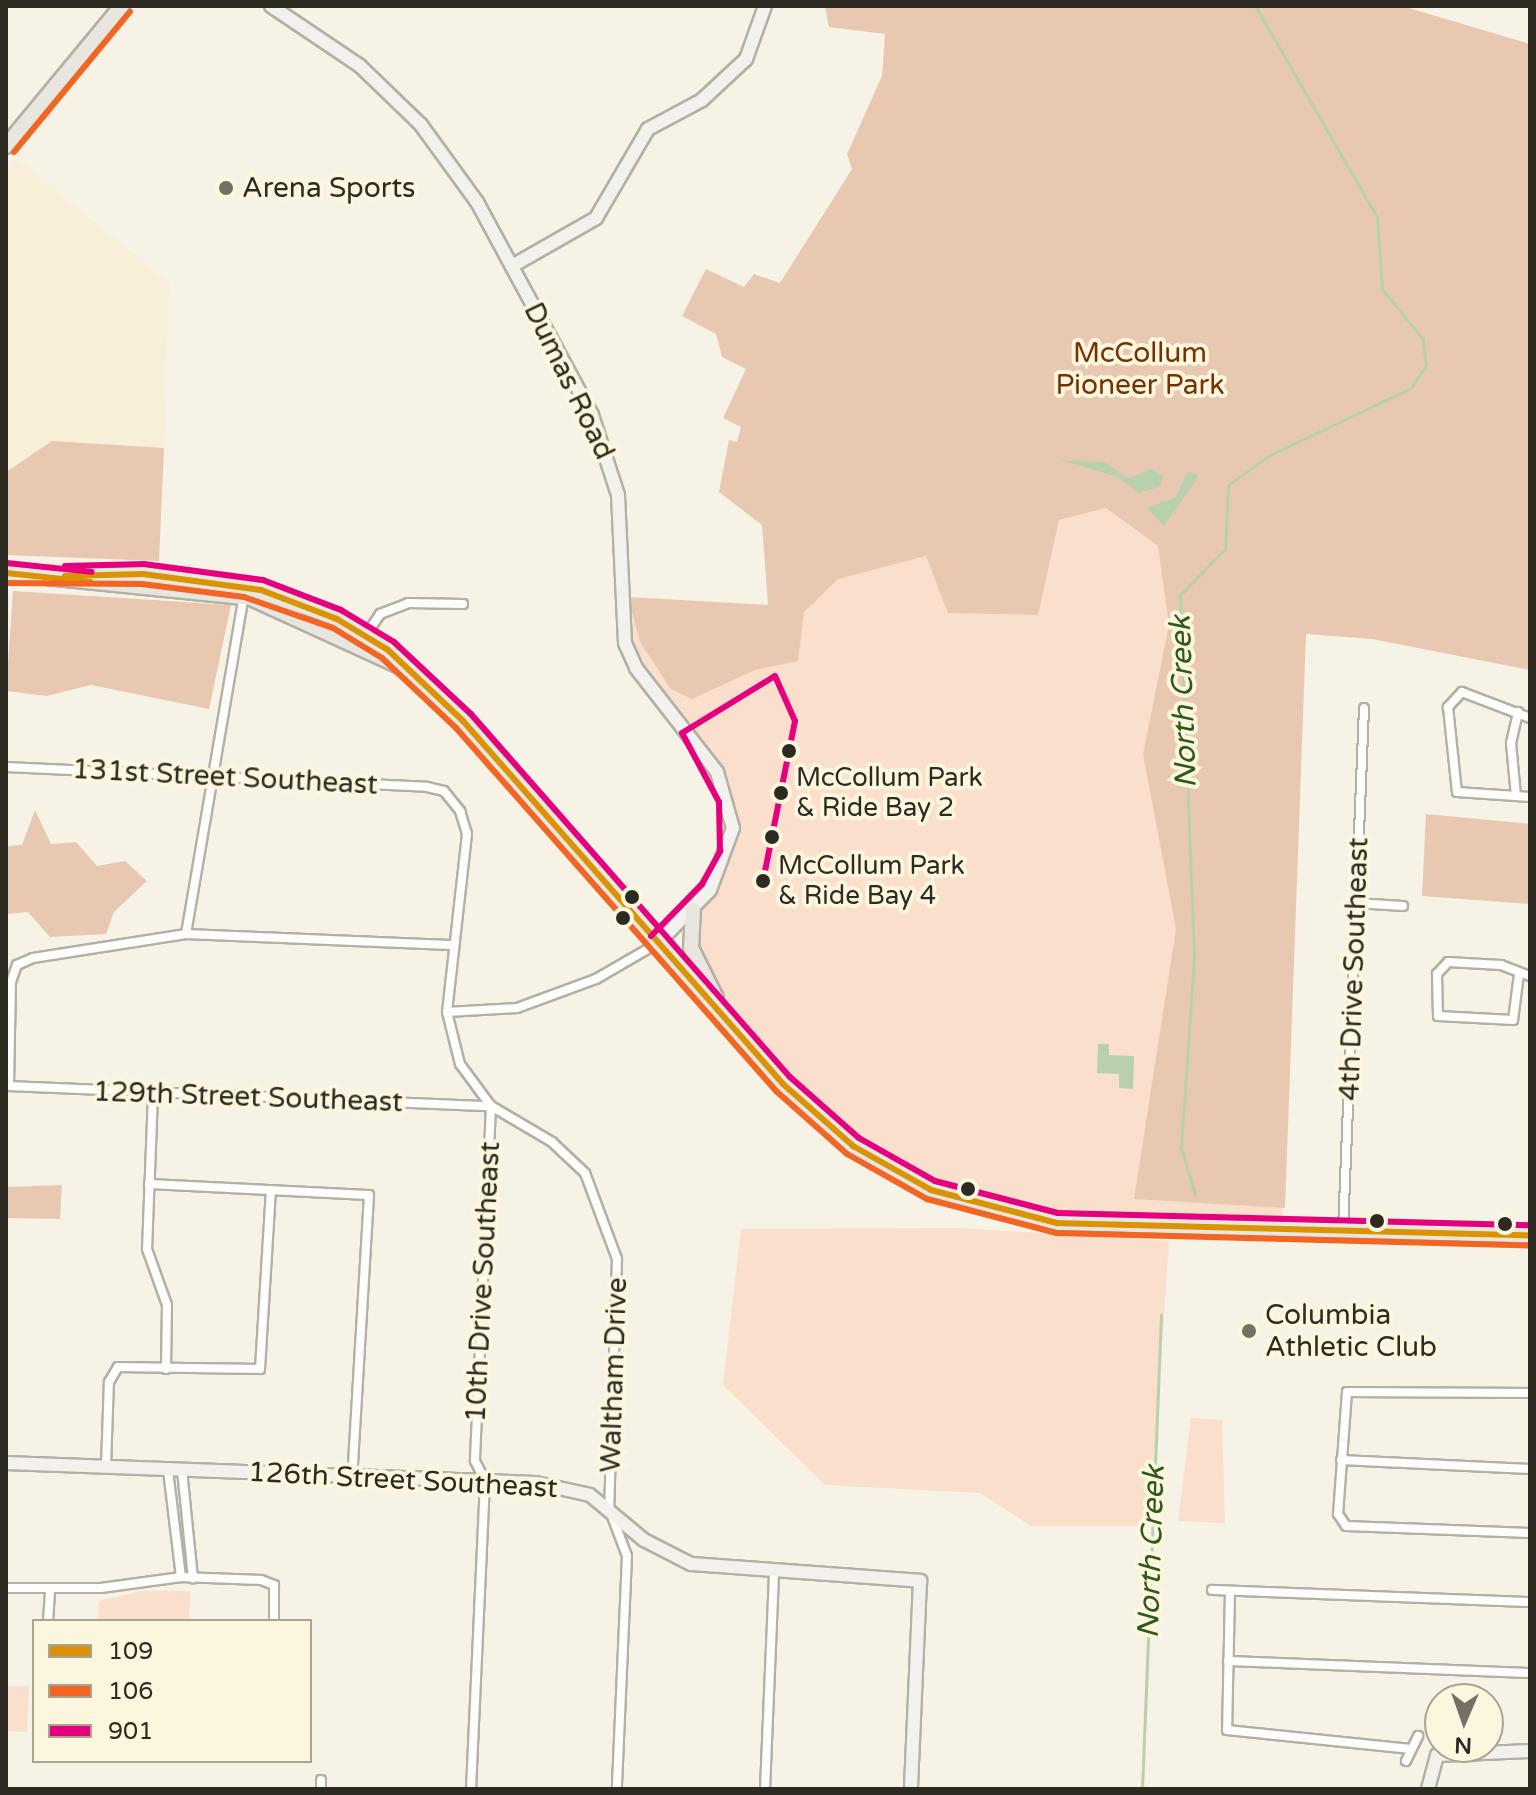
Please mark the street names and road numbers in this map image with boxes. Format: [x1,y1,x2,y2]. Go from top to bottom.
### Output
street label: Dumas Road [517,297,621,465]
street label: 131st Street Southeast [71,752,379,802]
street label: 4th Drive Southeast [1333,837,1375,1101]
street label: 129th Street Southeast [93,1075,403,1119]
street label: 10th Drive Southeast [459,1141,507,1423]
street label: Waltham Drive [594,1277,634,1473]
street label: 126th Street Southeast [247,1455,559,1505]

